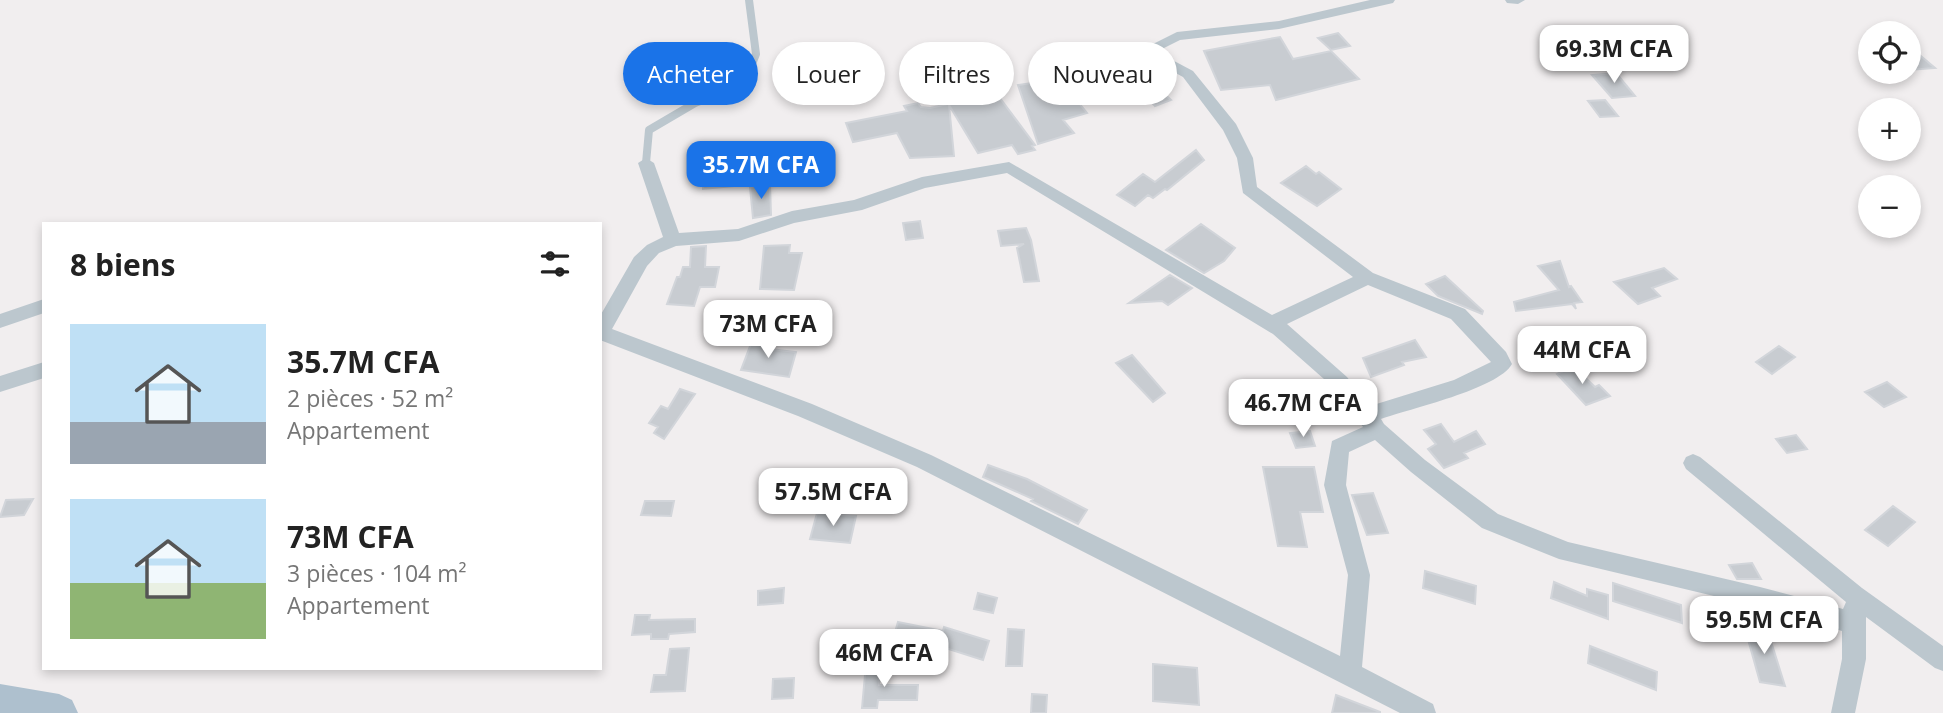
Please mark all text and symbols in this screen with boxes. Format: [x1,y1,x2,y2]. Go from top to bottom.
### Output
map controls [1858,21,1921,238]
button: locate [1858,21,1921,84]
pin: 69.3M CFA [1534,25,1694,85]
text: 69.3M CFA [1556,32,1672,64]
chip: Acheter [623,42,758,105]
chip: Louer [772,42,885,105]
chip: Filtres [899,42,1014,105]
chip: Nouveau [1028,42,1177,105]
button: + [1858,98,1921,161]
pin: 35.7M CFA [681,142,841,201]
text: 35.7M CFA [703,148,819,180]
button: − [1858,175,1921,238]
text: 8 biens [70,244,175,285]
icon: filters [536,245,574,283]
pin: 73M CFA [703,300,833,360]
text: 73M CFA [719,307,817,339]
pin: 44M CFA [1517,326,1647,386]
text: 44M CFA [1533,333,1631,365]
text: 35.7M CFA [287,341,439,382]
icon: home [126,352,210,436]
pin: 46.7M CFA [1223,380,1383,439]
text: 2 pièces · 52 m² [287,382,453,414]
text: 46.7M CFA [1245,386,1361,418]
text: Appartement [287,414,430,446]
pin: 57.5M CFA [753,468,913,528]
text: 57.5M CFA [775,475,891,507]
text: 73M CFA [287,516,414,557]
icon: home [126,527,210,611]
text: 3 pièces · 104 m² [287,557,467,589]
text: Appartement [287,589,430,621]
pin: 59.5M CFA [1684,596,1844,656]
text: 59.5M CFA [1706,603,1822,635]
pin: 46M CFA [819,630,949,689]
text: 46M CFA [835,636,933,668]

